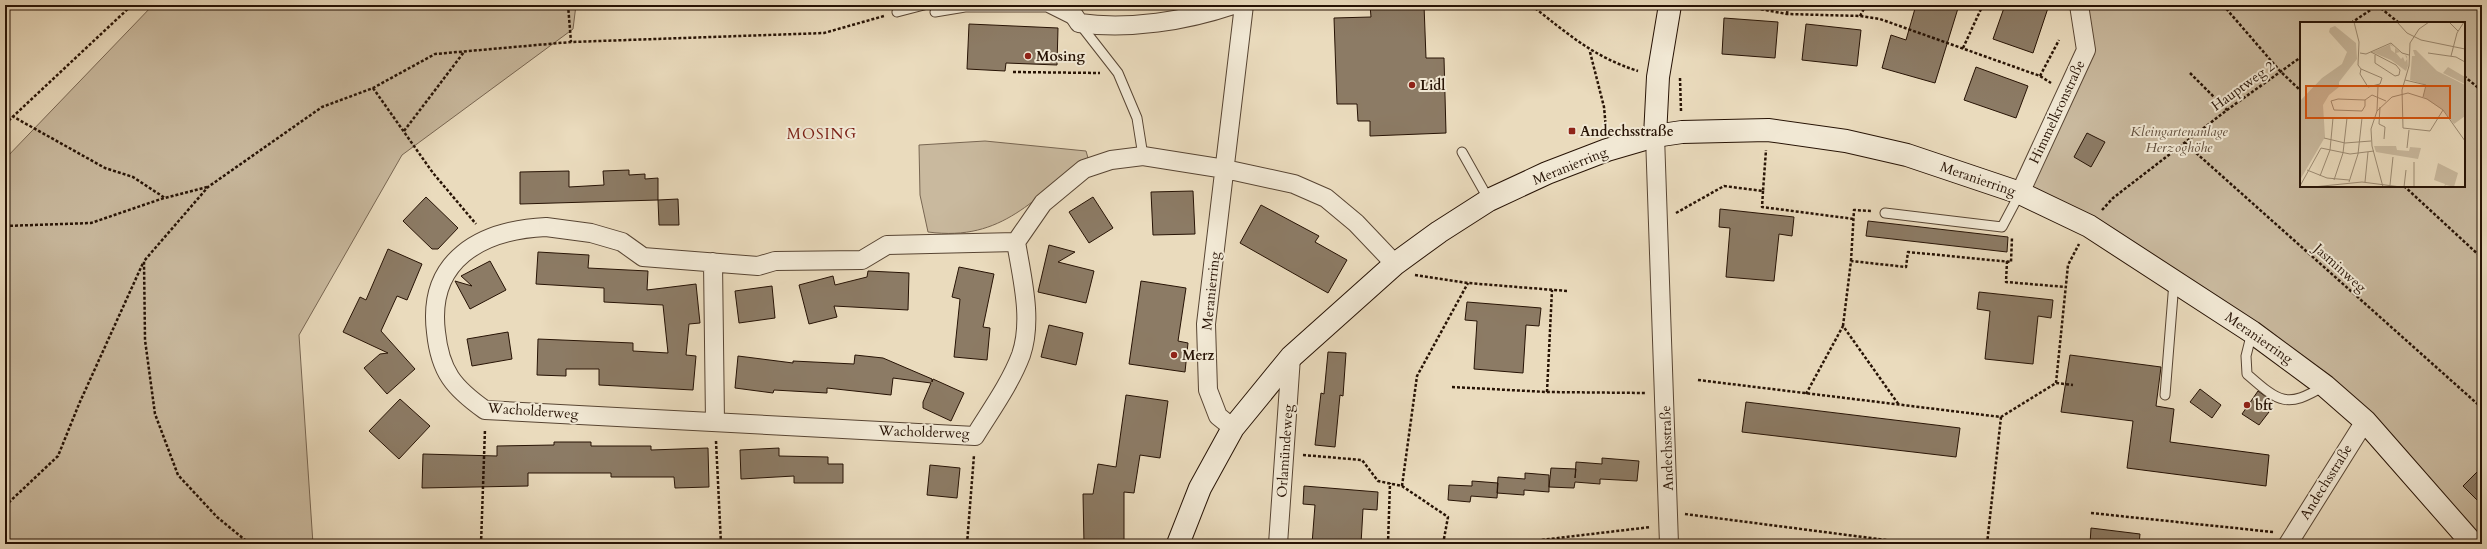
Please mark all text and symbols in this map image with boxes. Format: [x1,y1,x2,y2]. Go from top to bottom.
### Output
inset map [2300,22,2465,187]
place label: Mosing [1036,47,1085,66]
marker: Mosing [1023,51,1033,61]
street label: Himmelkronstraße [2025,57,2089,167]
street label: Hauptweg 2 [2208,57,2278,115]
place label: Lidl [1420,76,1445,95]
marker: Lidl [1407,80,1417,90]
place label: Andechsstraße [1580,122,1674,141]
park label: Kleingartenanlage Herzoghöhe [2130,122,2228,157]
district label: MOSING [787,124,857,144]
marker: Andechsstraße [1567,126,1577,136]
street label: Meranierring [1530,142,1610,190]
street label: Meranierring [1938,157,2019,201]
street label: Jasminweg [2308,238,2370,297]
street label: Meranierring [1197,251,1225,331]
street label: Meranierring [2221,308,2297,368]
place label: Merz [1182,346,1215,365]
marker: Merz [1169,350,1179,360]
place label: bft [2255,396,2273,415]
street label: Wacholderweg [486,398,579,424]
marker: bft [2242,400,2252,410]
street label: Orlamündeweg [1272,404,1298,498]
street label: Andechsstraße [1656,405,1678,491]
street label: Wacholderweg [877,421,970,443]
street label: Andechsstraße [2295,441,2357,523]

